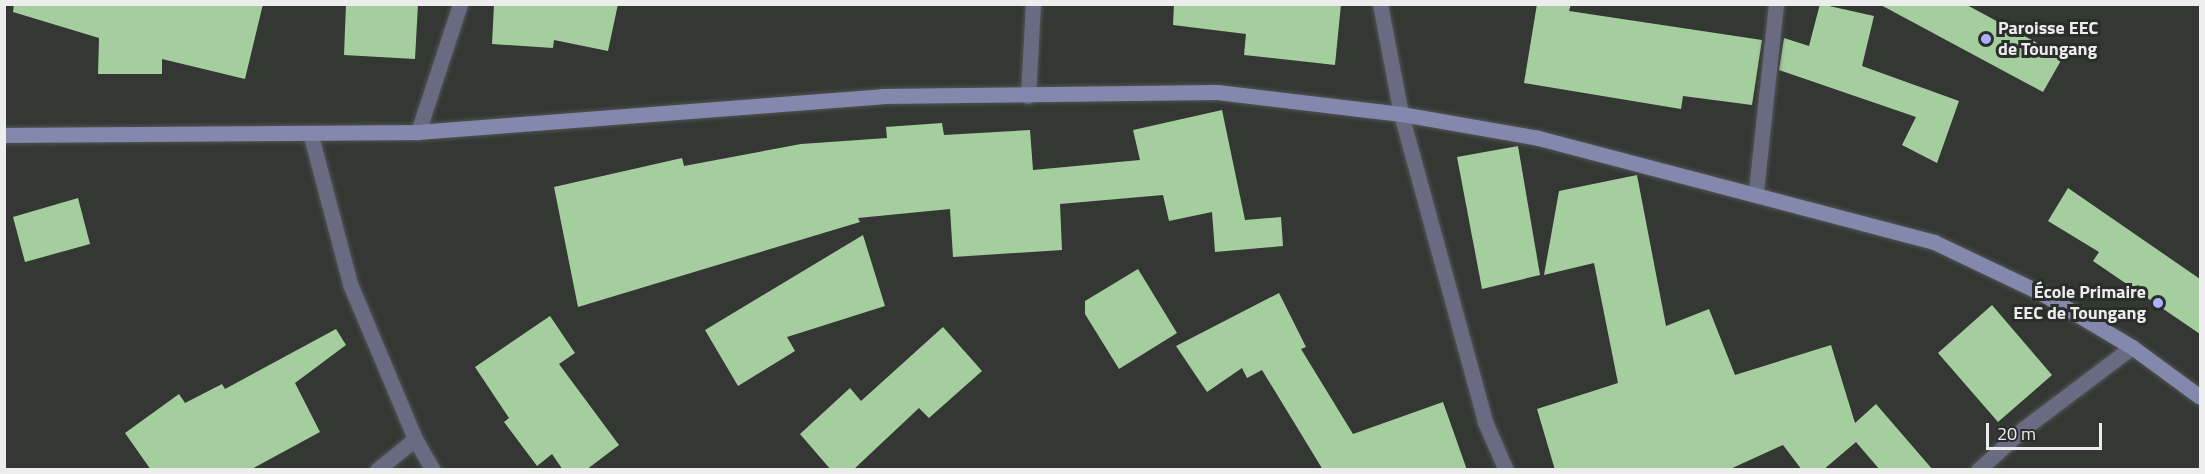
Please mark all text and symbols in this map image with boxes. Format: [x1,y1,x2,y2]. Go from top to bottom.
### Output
place label: Paroisse EEC de Toungang [1998,18,2098,60]
marker: Paroisse EEC de Toungang [1979,32,1993,46]
place label: École Primaire EEC de Toungang [2013,282,2146,324]
marker: École Primaire EEC de Toungang [2151,296,2165,310]
scale bar [1989,411,2104,449]
text: 20 m [1997,420,2036,447]

